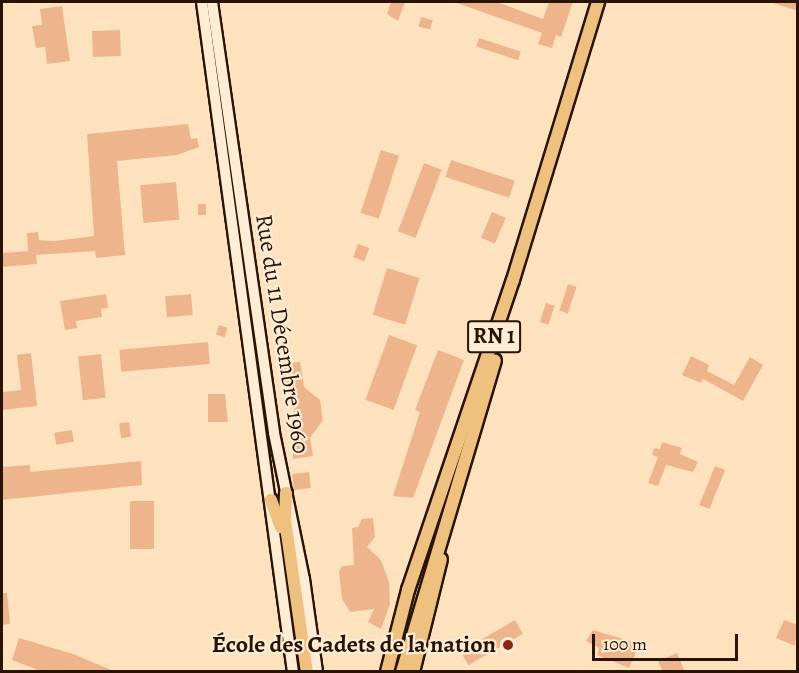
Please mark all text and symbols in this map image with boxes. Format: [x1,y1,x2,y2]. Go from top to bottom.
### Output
street label: Rue du 11 Décembre 1960 [249,212,315,456]
road number: RN 1 [467,318,521,356]
scale bar [595,622,740,660]
place label: École des Cadets de la nation [212,631,496,659]
text: 100 m [603,632,647,656]
marker: École des Cadets de la nation [501,638,515,652]

